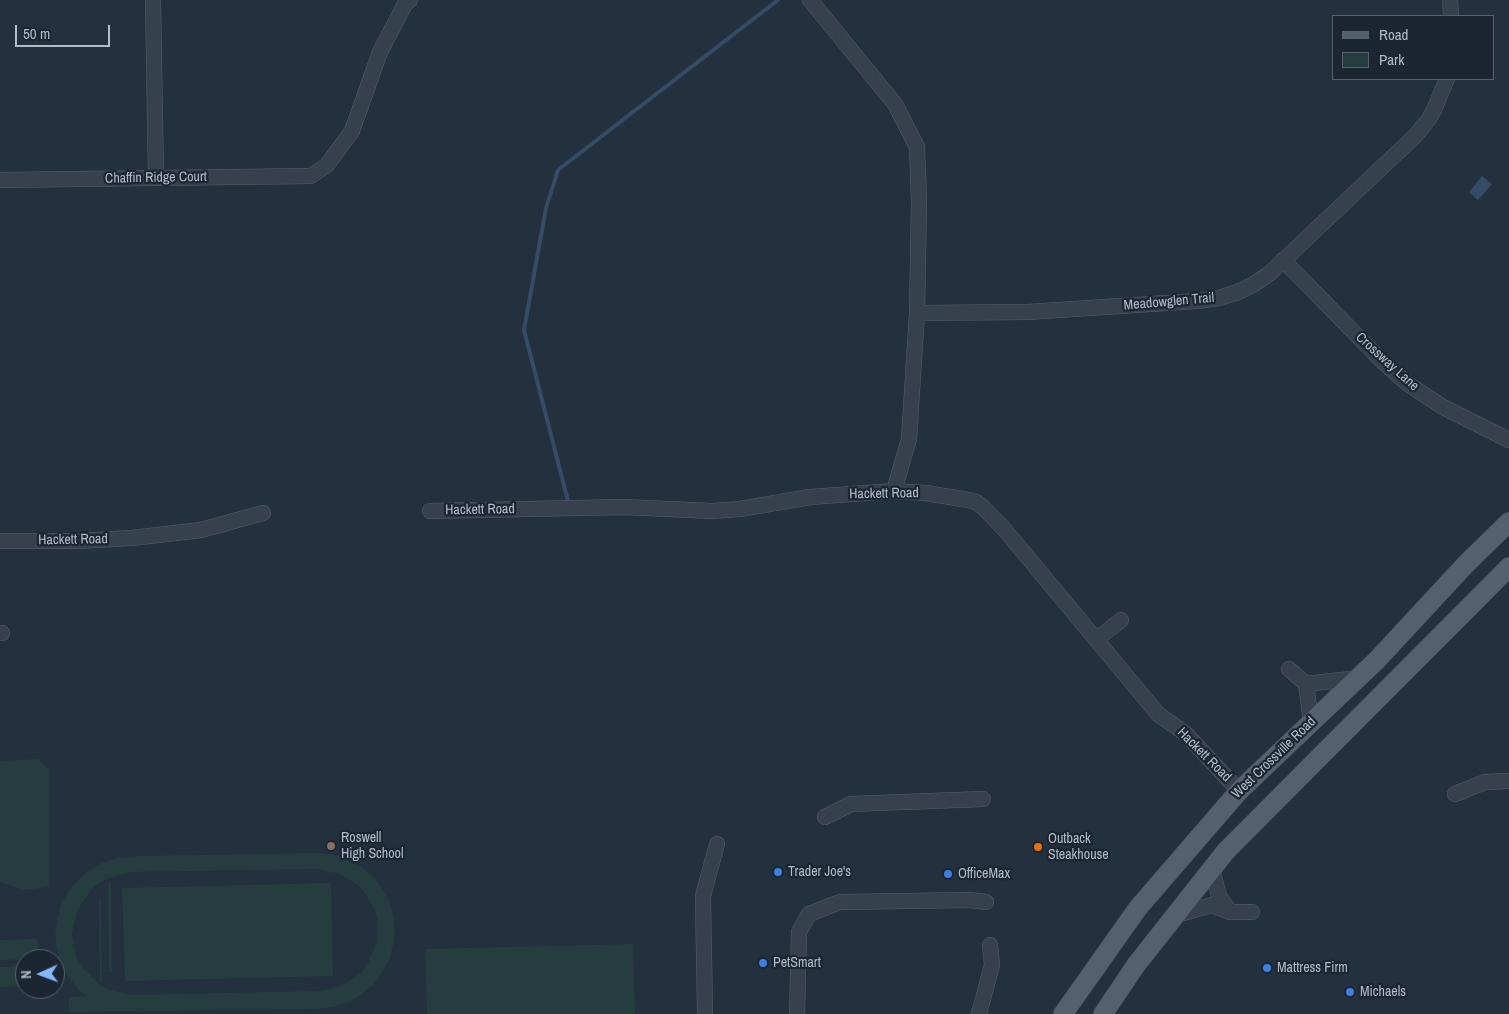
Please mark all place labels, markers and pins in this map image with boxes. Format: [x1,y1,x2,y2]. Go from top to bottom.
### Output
place label: Roswell High School [341,830,404,862]
place label: Outback Steakhouse [1048,831,1109,864]
marker: Roswell High School [325,840,337,852]
marker: Outback Steakhouse [1032,841,1044,853]
place label: Trader Joe's [788,864,851,880]
marker: Trader Joe's [772,866,784,878]
place label: OfficeMax [958,866,1010,882]
marker: OfficeMax [942,868,954,880]
place label: PetSmart [773,955,821,971]
marker: PetSmart [757,957,769,969]
place label: Mattress Firm [1277,960,1348,976]
marker: Mattress Firm [1261,962,1273,974]
place label: Michaels [1360,984,1406,1000]
marker: Michaels [1344,986,1356,998]

